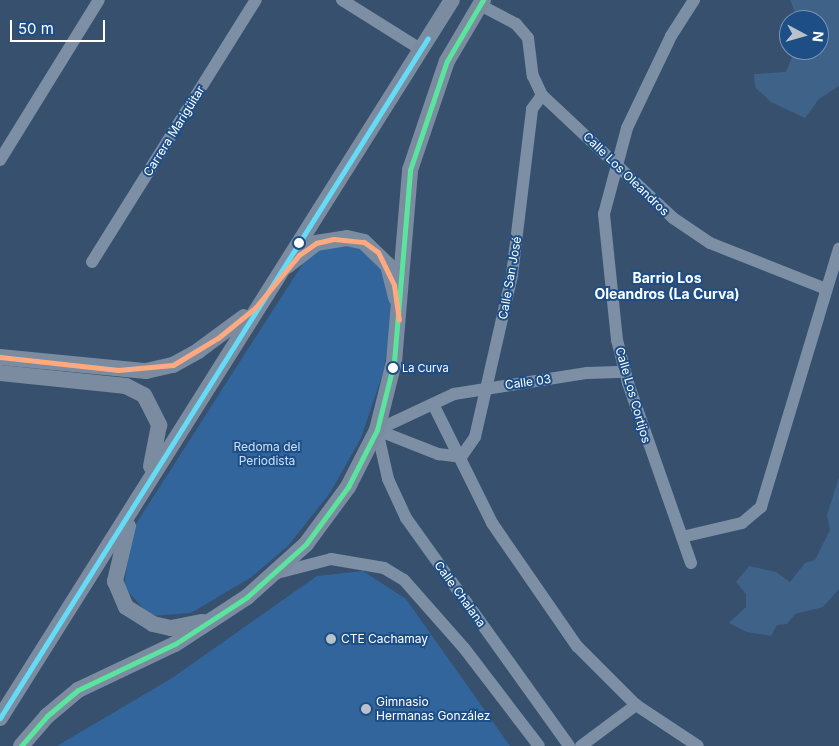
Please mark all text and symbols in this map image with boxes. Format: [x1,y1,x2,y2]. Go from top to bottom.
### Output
scale bar [12,10,108,42]
north arrow [779,10,829,60]
text: 50 m [18,19,54,38]
text: N [809,30,827,43]
street label: Carrera Marigüitar [140,83,208,179]
street label: Calle Los Oleandros [580,129,672,219]
street label: Calle San José [496,235,524,321]
unlabelled marker [294,238,304,248]
district label: Barrio Los Oleandros (La Curva) [594,270,740,302]
street label: Calle Los Cortijos [612,345,654,445]
place label: La Curva [402,361,449,375]
marker: La Curva [388,363,398,373]
street label: Calle 03 [504,372,552,392]
park label: Redoma del Periodista [234,440,300,468]
street label: Calle Chalana [431,558,489,630]
place label: CTE Cachamay [341,632,428,646]
marker: CTE Cachamay [325,633,337,645]
place label: Gimnasio Hermanas González [376,695,490,723]
marker: Gimnasio Hermanas González [360,703,372,715]

